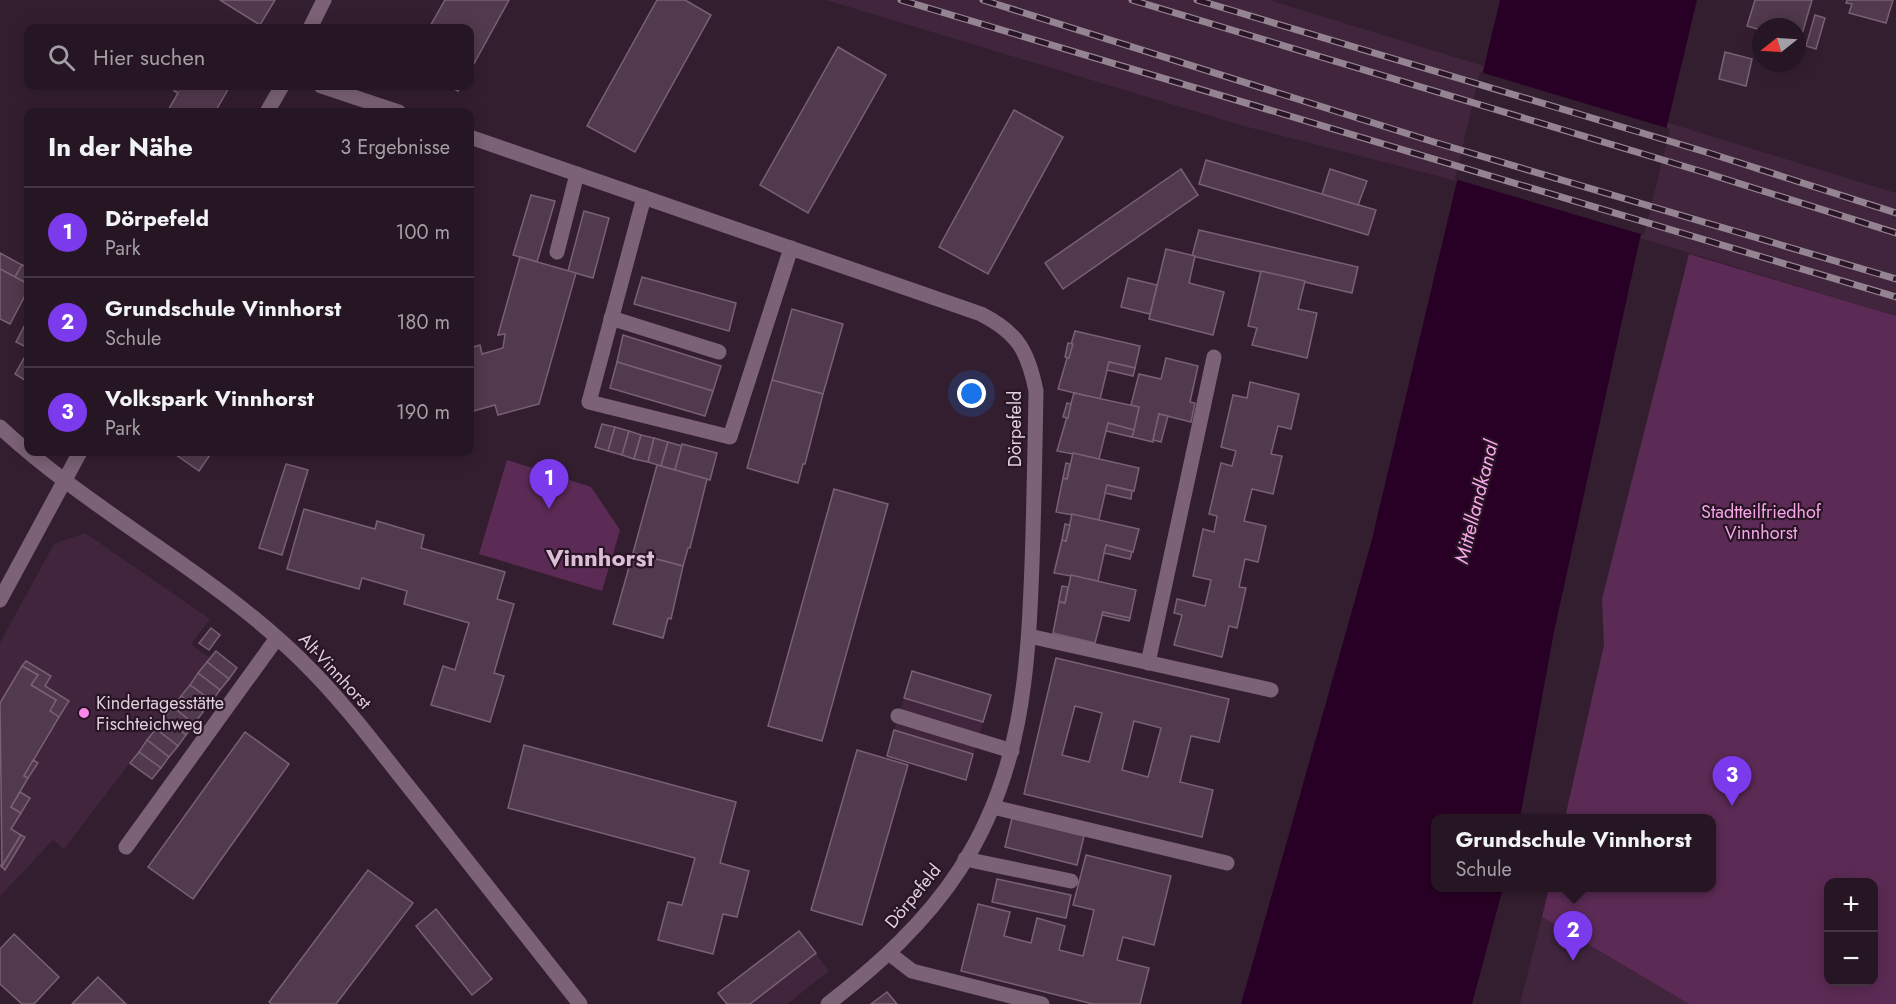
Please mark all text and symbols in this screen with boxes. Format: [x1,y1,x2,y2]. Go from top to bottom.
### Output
north arrow [1752,18,1806,72]
search box [24,24,474,90]
icon: search [45,41,78,74]
text: Hier suchen [93,41,205,73]
text: In der Nähe [48,128,193,166]
text: 3 Ergebnisse [340,133,450,162]
text: Dörpefeld [105,202,209,234]
text: 1 [62,218,73,247]
text: 100 m [395,218,450,247]
text: Park [105,234,141,263]
text: Grundschule Vinnhorst [105,292,341,324]
text: 2 [61,308,74,337]
text: 180 m [396,308,450,337]
text: Schule [105,324,161,353]
your location [957,379,986,408]
text: Volkspark Vinnhorst [105,382,314,414]
street label: Dörpefeld [1002,391,1028,467]
text: 3 [61,398,74,427]
text: 190 m [396,398,450,427]
text: Park [105,414,141,443]
water label: Mittellandkanal [1447,436,1506,567]
pin: 1 [530,460,568,509]
park label: Stadtteilfriedhof Vinnhorst [1701,499,1822,546]
district label: Vinnhorst [545,540,654,575]
street label: Alt-Vinnhorst [293,627,378,716]
place label: Kindertagesstätte Fischteichweg [96,690,224,737]
marker: Kindertagesstätte Fischteichweg [77,706,91,720]
pin: 3 [1712,756,1752,806]
popup [1431,814,1716,892]
text: Grundschule Vinnhorst [1455,823,1692,855]
text: Schule [1455,855,1512,884]
street label: Dörpefeld [879,858,947,934]
map controls [1824,878,1878,986]
button: + [1824,878,1878,932]
pin: 2 [1554,912,1592,961]
button: − [1824,932,1878,986]

